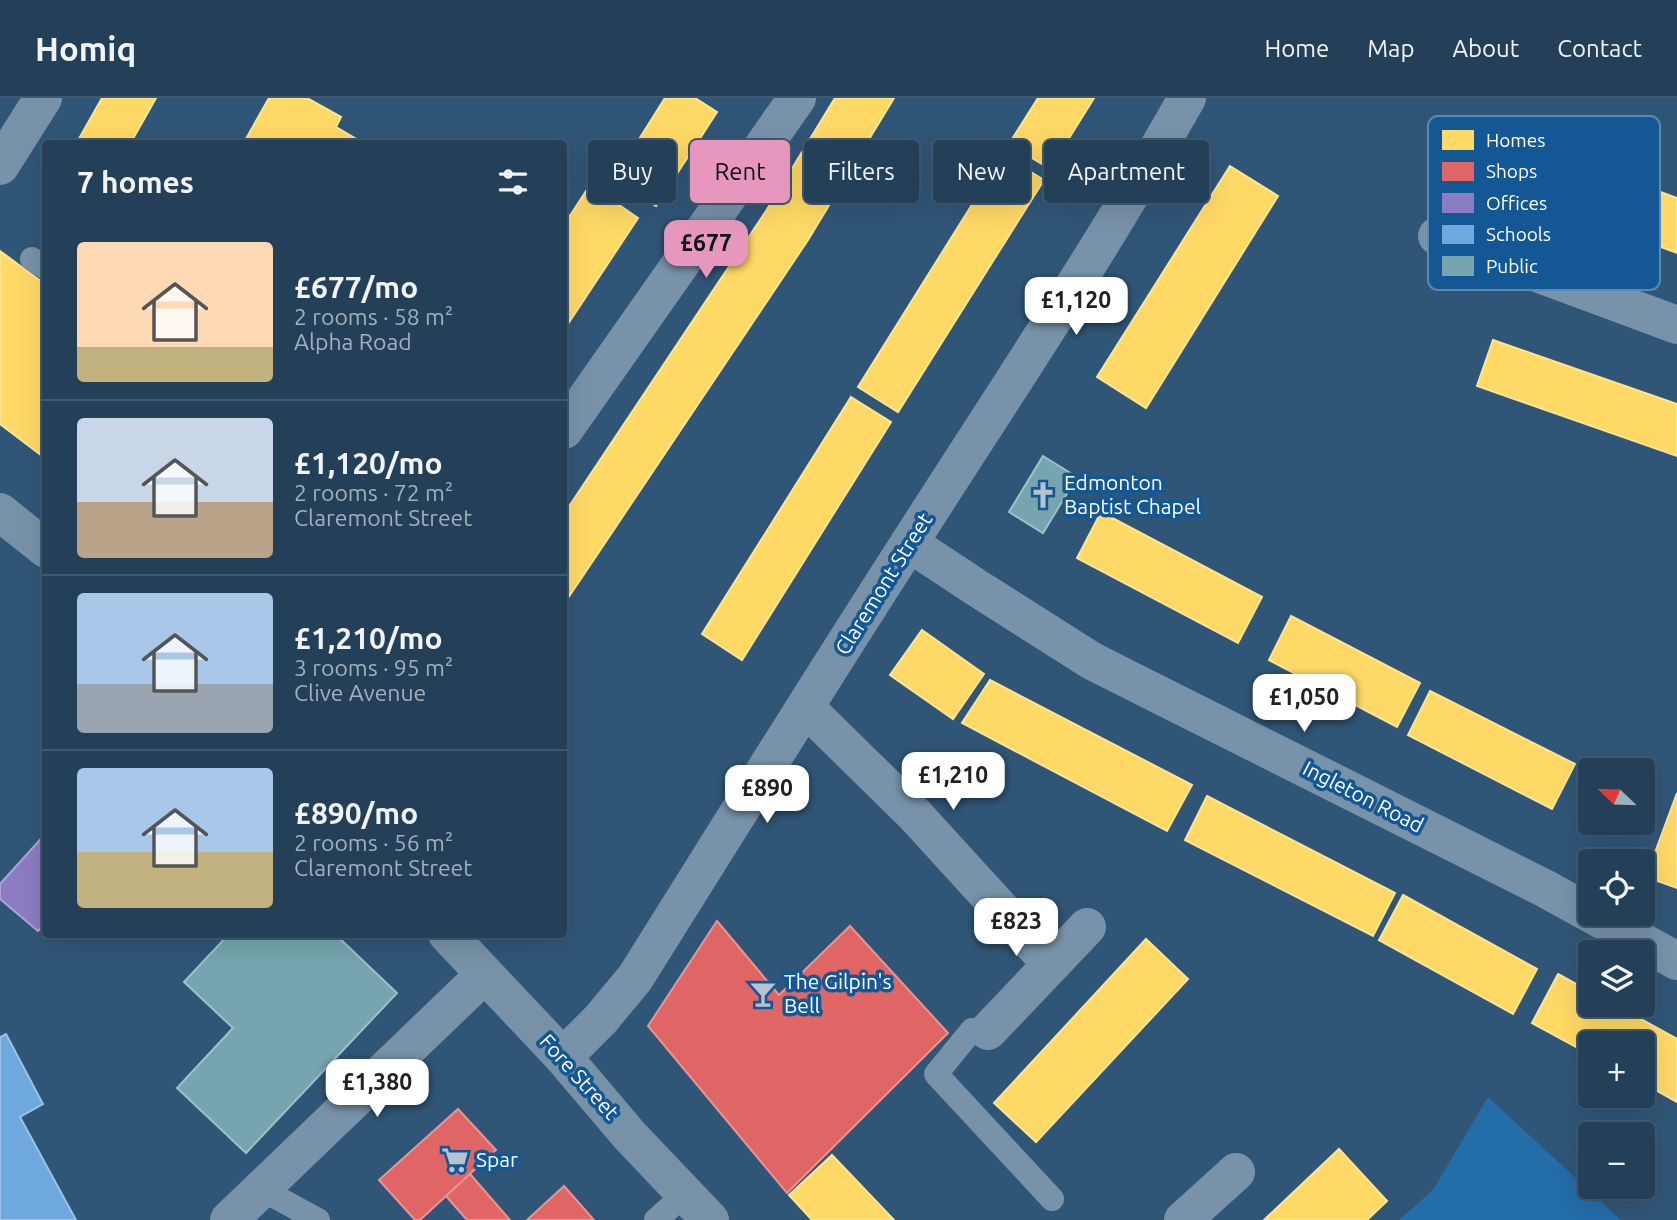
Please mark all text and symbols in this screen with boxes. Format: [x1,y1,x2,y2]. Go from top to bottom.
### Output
text: Homiq [35,30,136,67]
text: Home [1264,35,1329,62]
text: Map [1367,35,1414,62]
text: About [1452,35,1519,62]
text: Contact [1557,35,1642,62]
legend [1428,116,1660,290]
text: Homes [1486,129,1546,151]
chip: Buy [588,140,676,203]
chip: Rent [690,140,790,203]
chip: Filters [804,140,919,203]
chip: New [933,140,1030,203]
chip: Apartment [1044,140,1209,203]
text: Shops [1486,160,1537,182]
icon: filters [494,163,532,201]
text: 7 homes [77,165,194,199]
text: Offices [1486,192,1547,214]
pin: £677 [665,220,747,280]
text: Schools [1486,223,1551,245]
text: £677 [680,230,732,255]
text: Public [1486,255,1538,277]
icon: home [133,270,217,354]
text: £677/mo [294,270,418,304]
pin: £1,120 [1019,278,1133,337]
text: £1,120 [1041,287,1111,312]
text: 2 rooms · 58 m² [294,304,453,329]
text: Alpha Road [294,329,412,354]
icon: home [133,446,217,530]
text: £1,120/mo [294,446,443,480]
place label: Edmonton Baptist Chapel [1064,470,1201,518]
text: 2 rooms · 72 m² [294,480,453,505]
church icon: Edmonton Baptist Chapel [1028,480,1058,510]
text: Claremont Street [294,505,472,530]
street label: Claremont Street [830,508,936,659]
icon: home [133,621,217,705]
text: £1,210/mo [294,621,443,655]
text: 3 rooms · 95 m² [294,655,453,680]
pin: £1,050 [1247,674,1361,734]
text: Clive Avenue [294,680,426,705]
text: £1,050 [1269,684,1339,709]
pin: £1,210 [896,752,1010,812]
street label: Ingleton Road [1299,755,1428,837]
north arrow [1578,758,1656,835]
map controls [1578,758,1655,1199]
text: £1,210 [918,762,988,787]
pin: £890 [726,766,808,825]
text: £890 [741,775,793,800]
icon: home [133,796,217,880]
text: £890/mo [294,796,418,830]
text: 2 rooms · 56 m² [294,830,453,855]
button: locate [1578,849,1655,926]
text: Claremont Street [294,855,472,880]
pin: £823 [975,898,1057,958]
text: £823 [990,908,1042,933]
button: layers [1578,940,1655,1017]
place label: The Gilpin's Bell [784,969,892,1017]
bar icon: The Gilpin's Bell [748,979,778,1009]
street label: Fore Street [535,1029,624,1124]
button: + [1578,1031,1655,1108]
pin: £1,380 [320,1060,434,1119]
text: £1,380 [342,1069,412,1094]
button: − [1578,1122,1655,1199]
supermarket icon: Spar [440,1145,470,1175]
place label: Spar [476,1147,518,1171]

